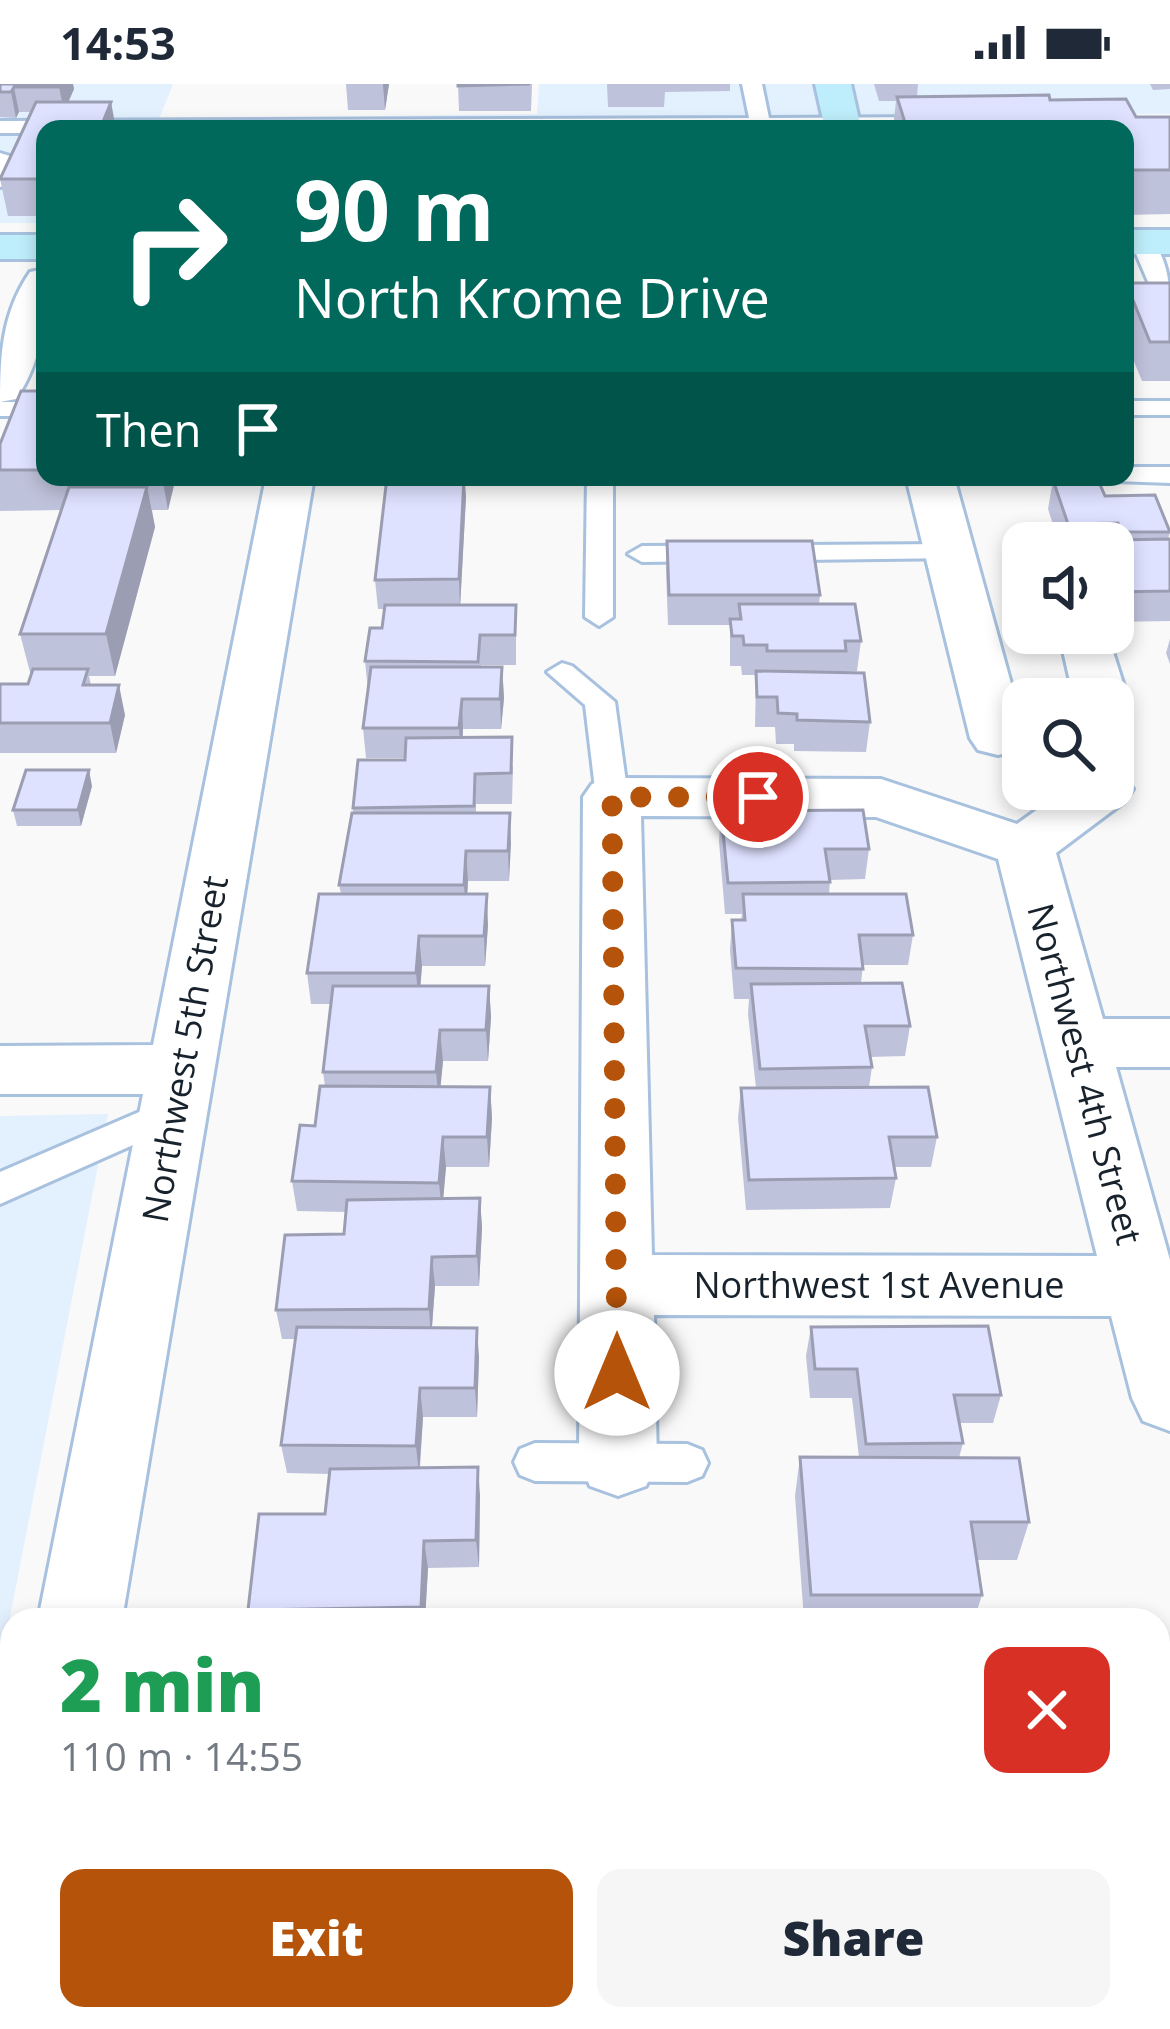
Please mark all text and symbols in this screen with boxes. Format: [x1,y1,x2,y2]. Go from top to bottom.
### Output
text: 14:53 [60,12,176,73]
text: 90 m [294,151,494,266]
icon: right [96,168,252,324]
text: North Krome Drive [294,260,770,334]
icon: arrive [225,396,291,462]
text: Then [96,399,201,460]
map controls [1002,522,1134,810]
button: sound [1002,522,1134,654]
button: search [1002,678,1134,810]
pin [707,746,809,848]
icon: arrive [725,764,791,830]
street label: Northwest 5th Street [130,872,239,1226]
street label: Northwest 4th Street [1016,898,1155,1250]
street label: Northwest 1st Avenue [693,1260,1065,1309]
position arrow [554,1310,680,1436]
text: 2 min [60,1635,265,1733]
button: close [984,1647,1110,1773]
text: 110 m · 14:55 [60,1729,303,1782]
button: Exit [60,1869,573,2007]
button: Share [597,1869,1110,2007]

